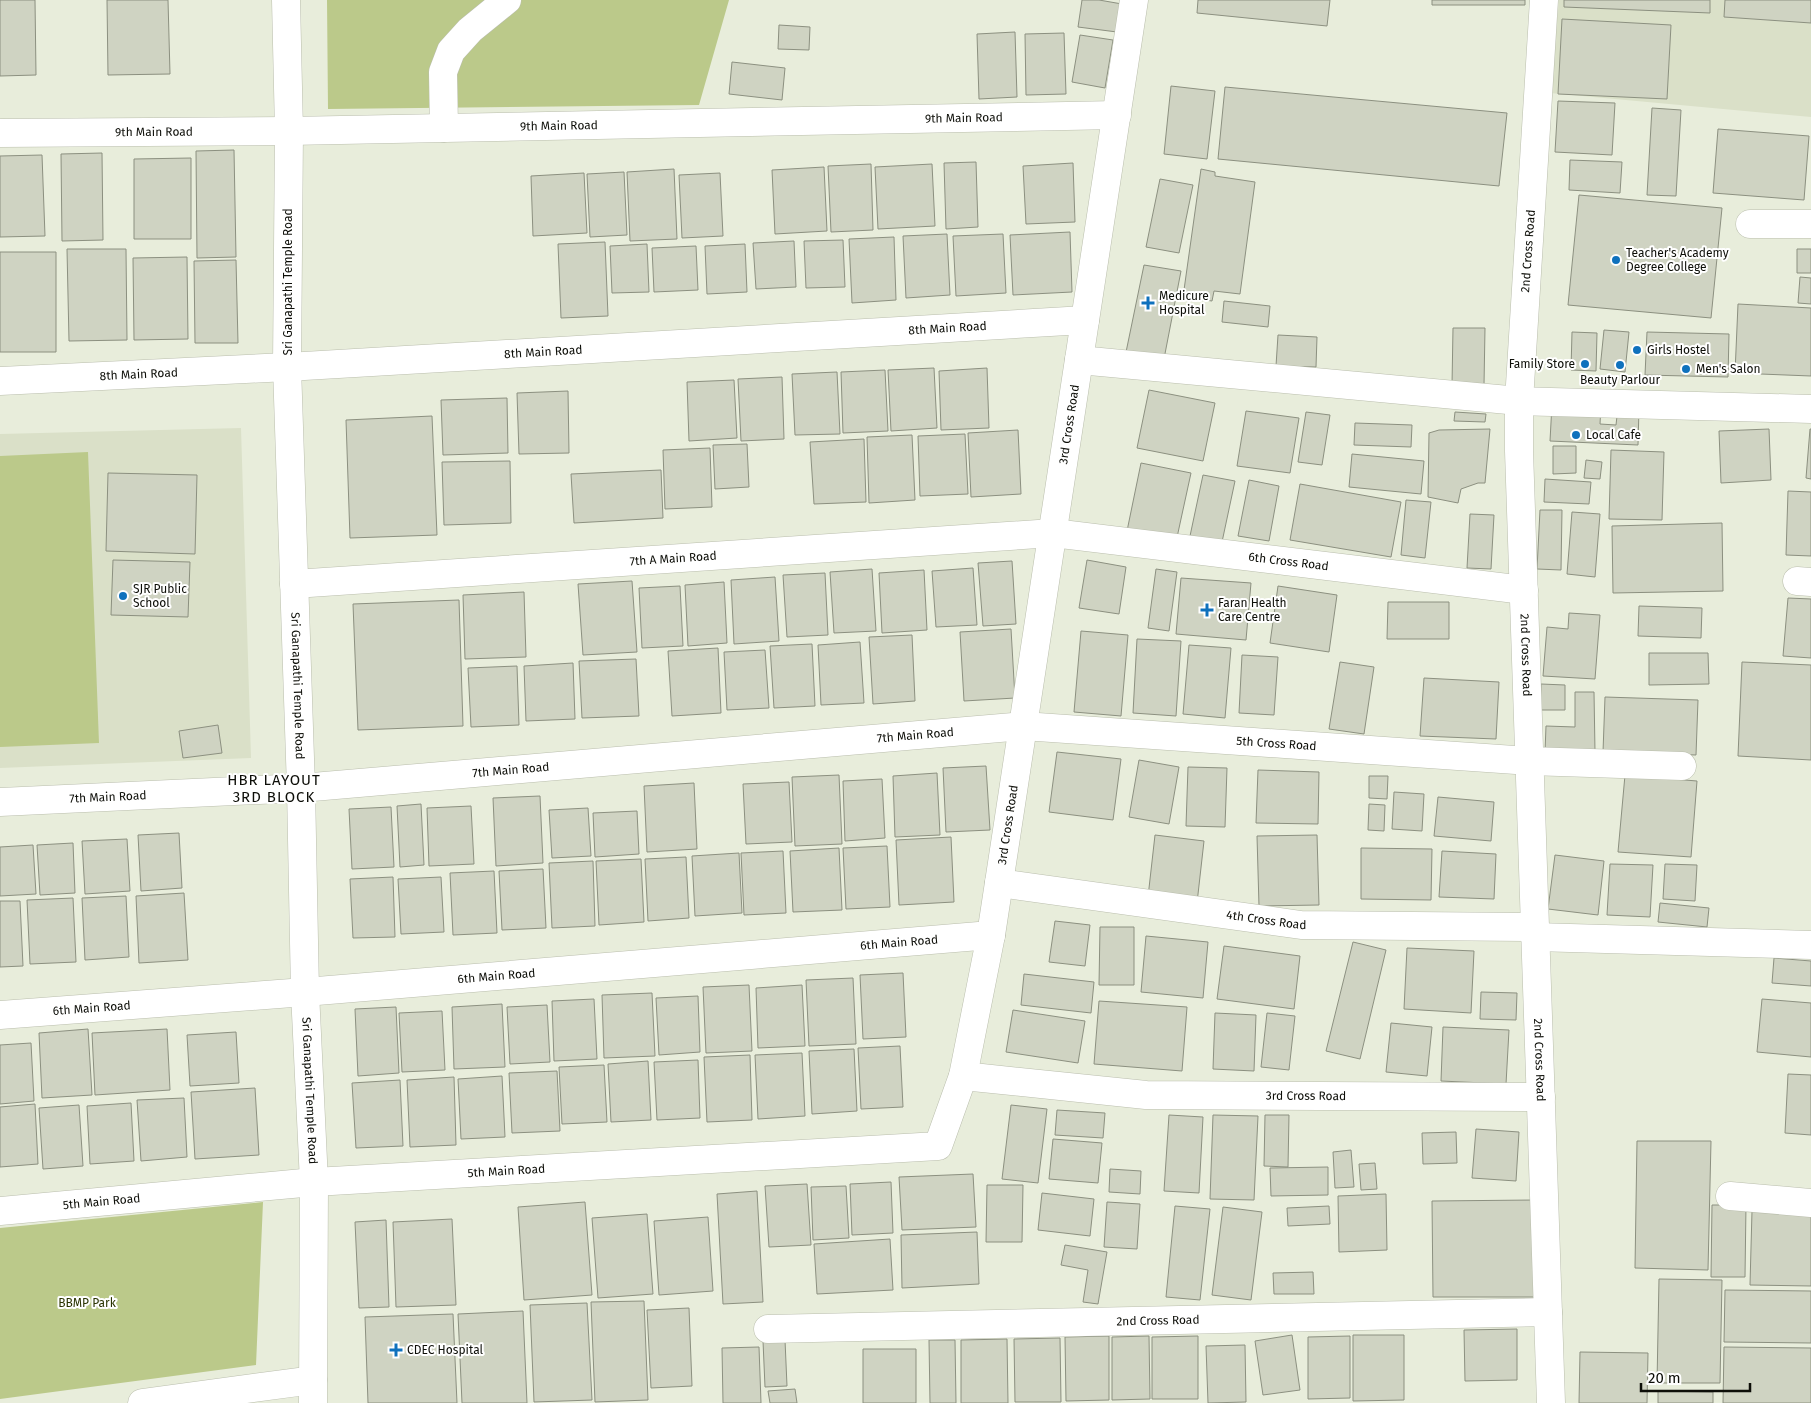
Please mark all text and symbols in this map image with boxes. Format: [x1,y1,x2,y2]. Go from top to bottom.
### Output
street label: 9th Main Road [925,110,1003,126]
street label: 9th Main Road [520,118,598,134]
street label: 9th Main Road [115,125,193,139]
street label: Sri Ganapathi Temple Road [281,208,295,356]
street label: 2nd Cross Road [1518,209,1538,293]
place label: Teacher's Academy Degree College [1626,246,1729,274]
marker: Teacher's Academy Degree College [1610,254,1622,266]
place label: Medicure Hospital [1159,289,1209,317]
marker: Medicure Hospital [1141,296,1155,310]
street label: 8th Main Road [908,319,987,337]
street label: 8th Main Road [504,343,583,361]
place label: Girls Hostel [1647,343,1710,357]
marker: Girls Hostel [1631,344,1643,356]
place label: Family Store [1509,357,1575,371]
marker: Family Store [1579,358,1591,370]
marker: Beauty Parlour [1614,359,1626,371]
place label: Men's Salon [1696,362,1761,376]
marker: Men's Salon [1680,363,1692,375]
street label: 8th Main Road [99,365,178,383]
place label: Beauty Parlour [1580,373,1660,387]
street label: 3rd Cross Road [1056,384,1082,465]
place label: Local Cafe [1586,428,1641,442]
marker: Local Cafe [1570,429,1582,441]
street label: 7th A Main Road [629,549,717,568]
street label: 6th Cross Road [1248,550,1330,573]
place label: SJR Public School [133,582,187,610]
marker: SJR Public School [117,590,129,602]
place label: Faran Health Care Centre [1218,596,1287,624]
marker: Faran Health Care Centre [1200,603,1214,617]
street label: Sri Ganapathi Temple Road [288,612,307,760]
street label: 2nd Cross Road [1517,613,1534,697]
street label: 7th Main Road [876,725,954,746]
street label: 5th Cross Road [1236,734,1317,753]
street label: 7th Main Road [472,760,550,780]
district label: HBR LAYOUT 3RD BLOCK [227,771,321,806]
street label: 3rd Cross Road [995,784,1021,866]
street label: 7th Main Road [69,788,147,806]
street label: 4th Cross Road [1225,908,1307,932]
street label: 6th Main Road [860,932,939,953]
street label: 6th Main Road [457,966,536,986]
street label: 6th Main Road [52,998,131,1018]
street label: Sri Ganapathi Temple Road [299,1017,320,1165]
street label: 2nd Cross Road [1531,1018,1548,1102]
street label: 3rd Cross Road [1266,1089,1346,1103]
street label: 5th Main Road [467,1162,546,1180]
street label: 5th Main Road [62,1191,141,1212]
park label: BBMP Park [58,1296,117,1310]
street label: 2nd Cross Road [1116,1313,1200,1328]
marker: CDEC Hospital [389,1343,403,1357]
place label: CDEC Hospital [407,1343,484,1357]
scale bar [1641,1360,1750,1392]
text: 20 m [1648,1369,1681,1387]

